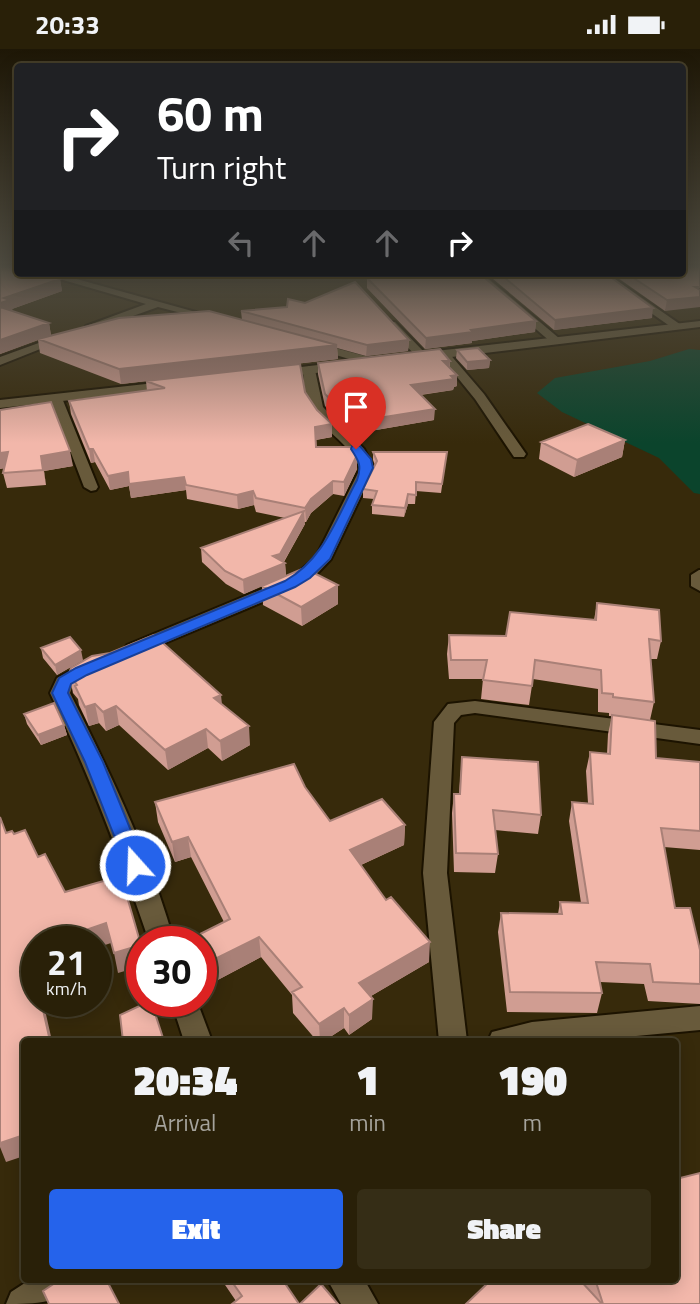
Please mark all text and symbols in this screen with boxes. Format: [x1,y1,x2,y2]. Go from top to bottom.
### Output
text: 20:33 [35,5,100,44]
text: 60 m [157,75,264,150]
icon: right [42,91,133,182]
text: Turn right [157,143,286,191]
icon: left [222,224,260,262]
icon: ahead [295,224,333,262]
icon: ahead [368,224,406,262]
icon: right [441,224,479,262]
pin [326,377,386,449]
icon: arrive [337,388,375,426]
position arrow [98,828,172,902]
speed limit sign: 30 [126,926,217,1017]
text: 21 [47,935,86,989]
text: km/h [46,975,87,1002]
text: 20:34 [133,1047,237,1111]
text: 1 [356,1047,379,1111]
text: 190 [498,1047,567,1111]
text: Arrival [154,1105,216,1140]
text: min [349,1105,386,1140]
text: m [523,1105,542,1140]
button: Exit [49,1189,343,1269]
button: Share [357,1189,651,1269]

